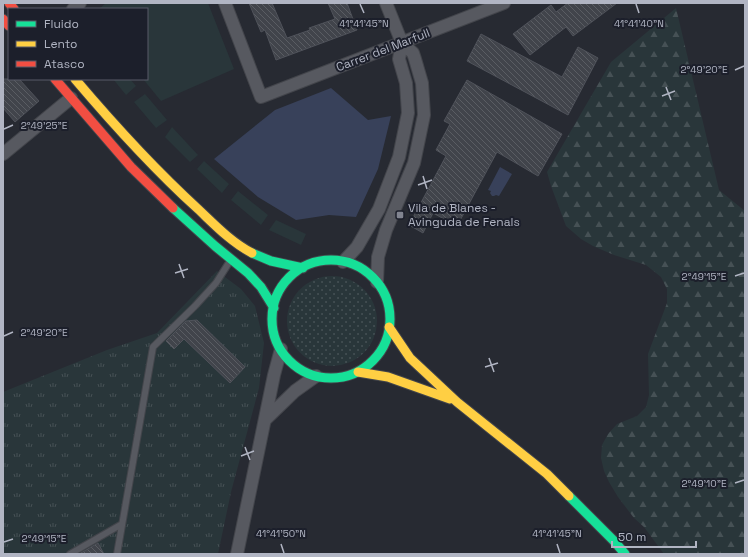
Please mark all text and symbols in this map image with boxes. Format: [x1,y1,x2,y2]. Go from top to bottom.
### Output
legend [8,8,148,80]
text: Fluido [44,16,79,32]
text: 41°41'45"N [339,17,389,30]
text: 41°41'40"N [614,17,664,30]
street label: Carrer del Marfull [334,25,432,75]
text: Lento [44,36,78,52]
text: Atasco [44,56,85,72]
text: 2°49'20"E [680,63,728,76]
text: 2°49'25"E [21,119,68,132]
place label: Vila de Blanes - Avinguda de Fenals [408,200,520,230]
marker: Vila de Blanes - Avinguda de Fenals [395,210,405,220]
text: 2°49'15"E [682,270,727,283]
text: 2°49'20"E [20,326,68,339]
text: 2°49'10"E [681,477,727,490]
scale bar [612,523,696,549]
text: 41°41'50"N [256,527,306,540]
text: 41°41'45"N [532,527,582,540]
text: 50 m [618,529,646,545]
text: 2°49'15"E [22,532,67,545]

